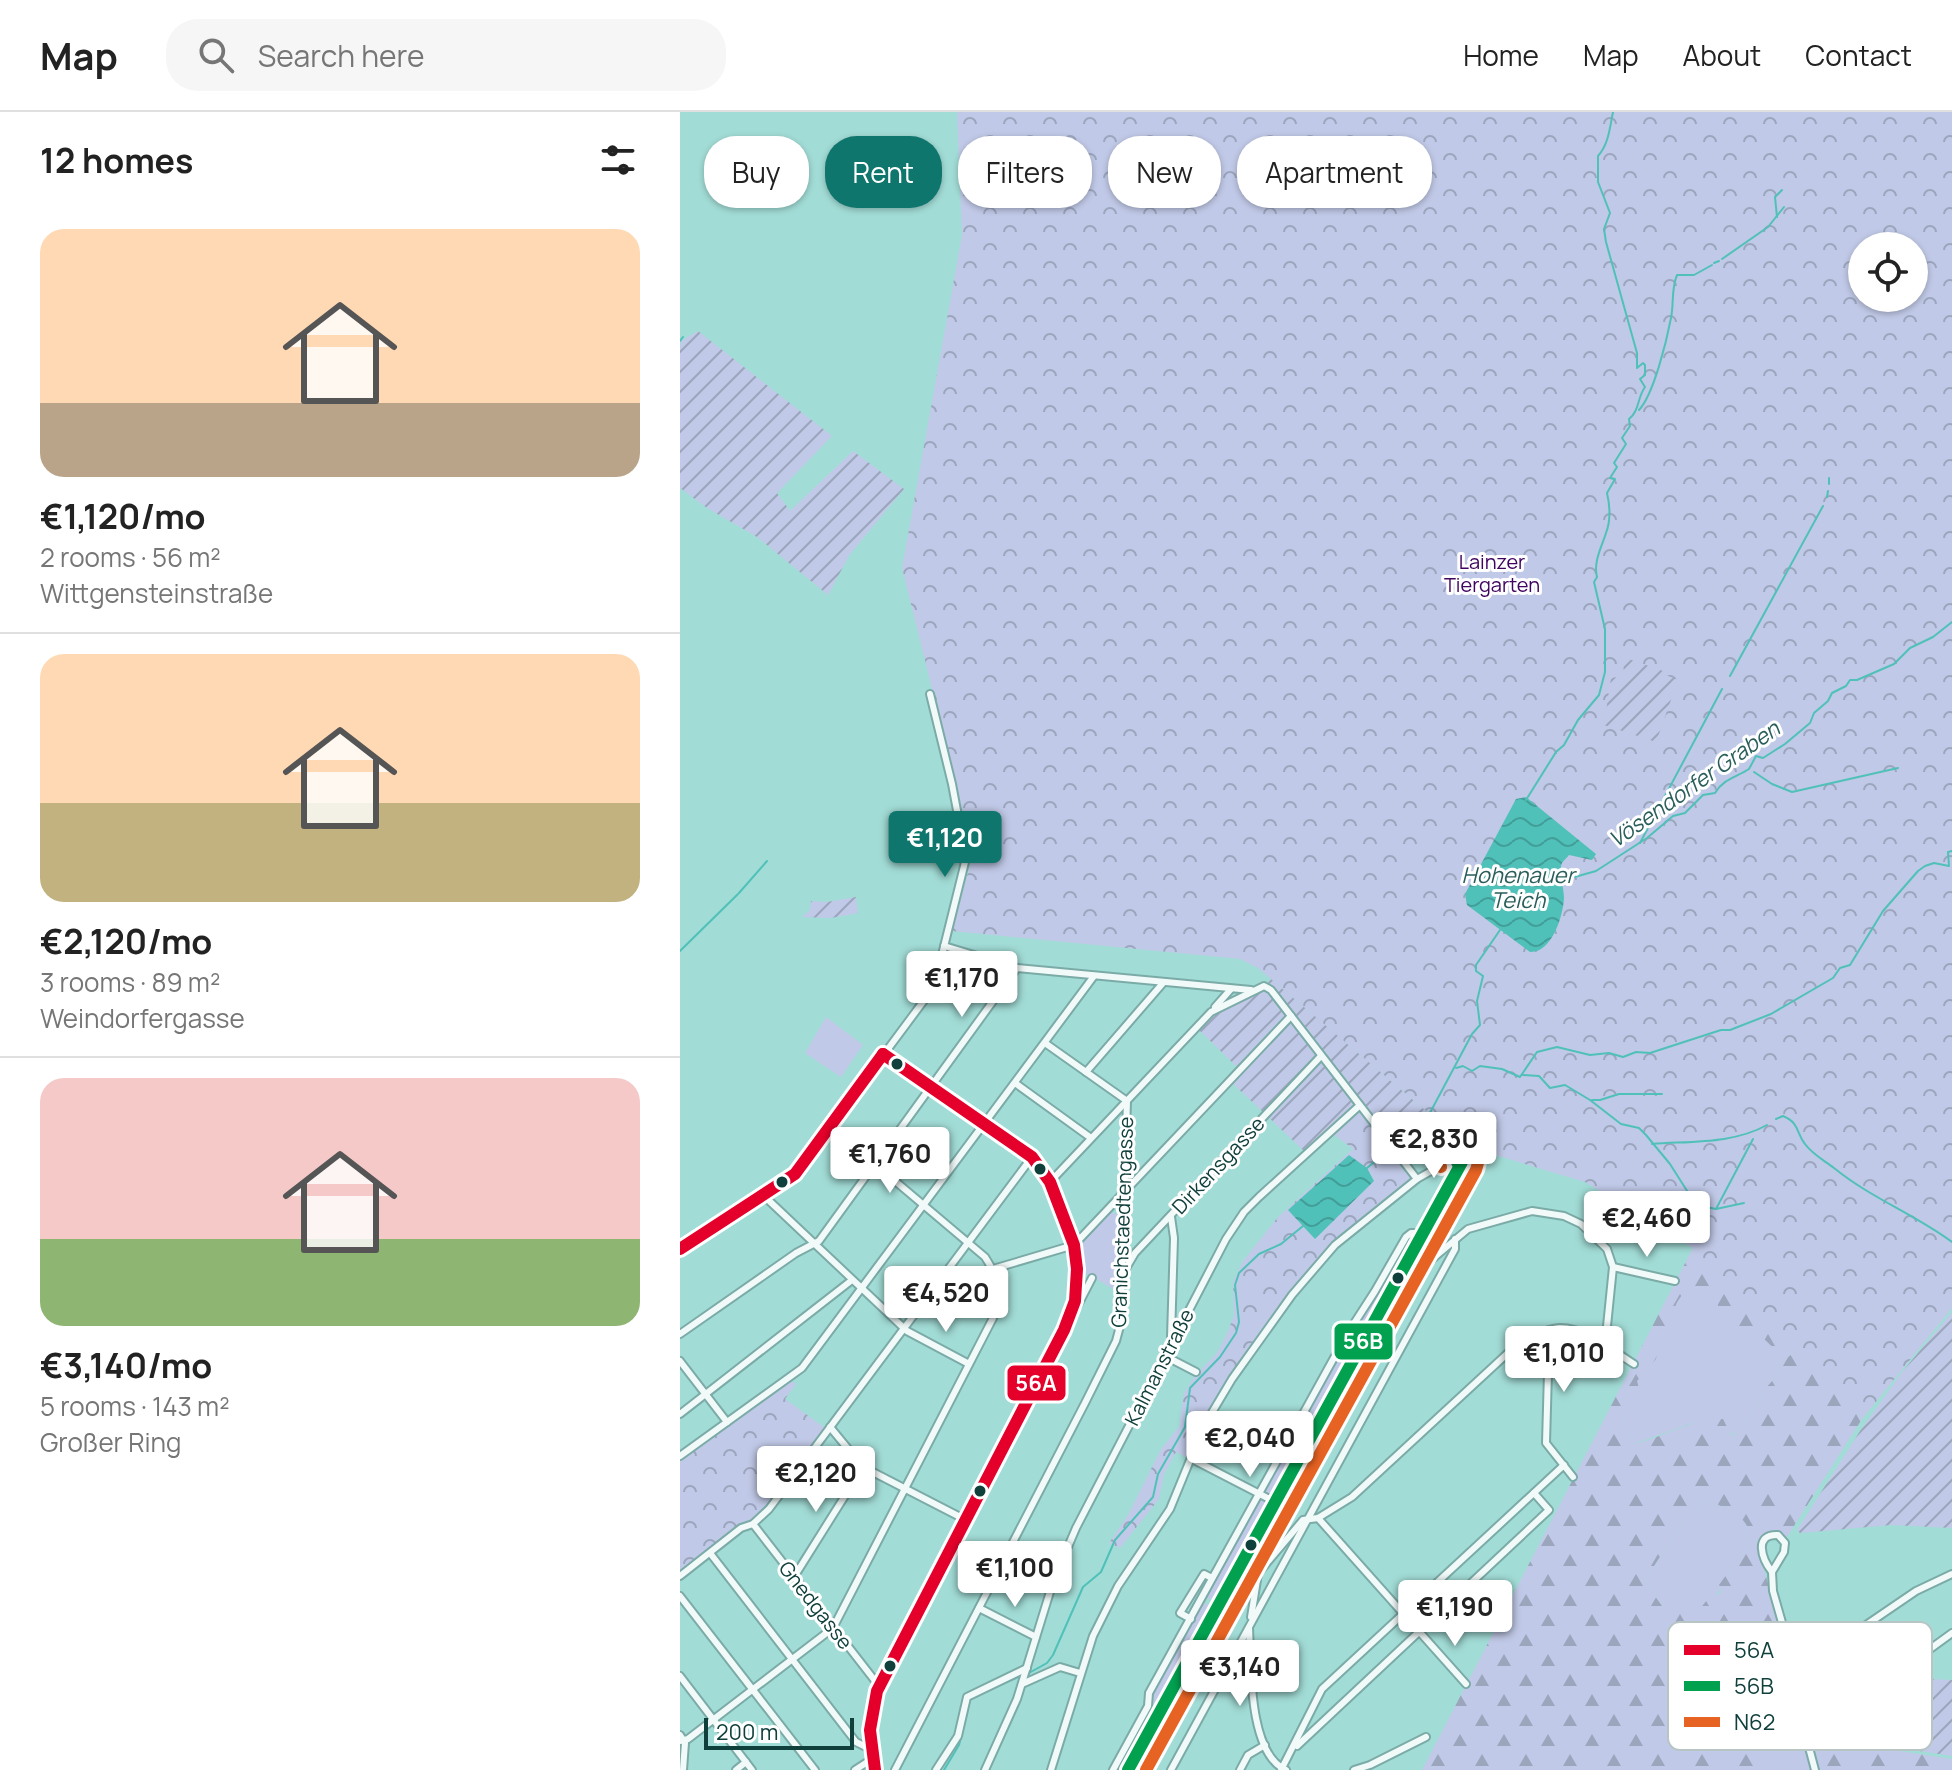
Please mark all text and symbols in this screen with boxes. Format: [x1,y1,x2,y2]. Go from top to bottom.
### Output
search box [166,19,726,91]
text: Map [40,29,118,81]
icon: search [194,33,238,77]
text: Search here [258,35,425,76]
text: Home [1463,36,1539,74]
text: Map [1583,36,1639,74]
text: About [1683,36,1761,74]
text: Contact [1805,36,1912,74]
chip: Buy [704,136,809,208]
chip: Rent [825,136,942,208]
chip: Filters [958,136,1092,208]
chip: New [1108,136,1221,208]
chip: Apartment [1237,136,1432,208]
text: 12 homes [40,137,193,183]
icon: filters [596,138,640,182]
map controls [1848,232,1928,312]
button: locate [1848,232,1928,312]
icon: home [268,281,412,425]
text: €1,120/mo [40,493,205,539]
text: 2 rooms · 56 m² [40,539,221,575]
park label: Lainzer Tiergarten [1444,548,1540,598]
text: Wittgensteinstraße [40,575,273,611]
icon: home [268,706,412,850]
water label: Vösendorfer Graben [1603,713,1786,854]
pin: €1,120 [880,811,1010,879]
text: €1,120 [907,819,983,855]
water label: Hohenauer Teich [1462,860,1577,915]
text: €2,120/mo [40,918,212,964]
pin: €1,170 [897,951,1027,1019]
text: €1,170 [924,959,1000,995]
text: 3 rooms · 89 m² [40,964,220,1000]
text: Weindorfergasse [40,1000,245,1036]
unlabelled marker [889,1056,905,1072]
street label: Dirkensgasse [1166,1110,1270,1220]
pin: €2,830 [1369,1112,1499,1180]
street label: Granichstaedtengasse [1105,1116,1139,1328]
text: €2,830 [1389,1120,1479,1156]
pin: €1,760 [825,1127,955,1195]
icon: home [268,1130,412,1274]
text: €1,760 [848,1135,932,1171]
unlabelled marker [1032,1161,1048,1177]
unlabelled marker [774,1174,790,1190]
pin: €2,460 [1582,1191,1712,1259]
text: €2,460 [1602,1199,1692,1235]
pin: €4,520 [881,1266,1011,1334]
unlabelled marker [1390,1270,1406,1286]
text: €4,520 [902,1274,990,1310]
street label: Kalmanstraße [1118,1304,1200,1430]
line badge: 56B [1333,1322,1394,1361]
text: 56B [1343,1326,1383,1356]
pin: €1,010 [1499,1326,1629,1394]
text: €1,010 [1523,1334,1605,1370]
text: €3,140/mo [40,1342,212,1388]
line badge: 56A [1006,1364,1067,1402]
text: 56A [1015,1368,1057,1398]
text: 5 rooms · 143 m² [40,1388,230,1424]
pin: €2,040 [1185,1411,1315,1479]
text: €2,040 [1204,1419,1296,1455]
text: Großer Ring [40,1424,181,1460]
pin: €2,120 [751,1446,881,1514]
text: €2,120 [775,1454,857,1490]
unlabelled marker [972,1483,988,1499]
unlabelled marker [1243,1537,1259,1553]
pin: €1,100 [950,1541,1080,1609]
text: €1,100 [976,1549,1054,1585]
street label: Gnedgasse [773,1555,859,1655]
pin: €1,190 [1390,1580,1520,1648]
text: €1,190 [1416,1588,1494,1624]
legend [1668,1622,1932,1750]
text: 56A [1734,1635,1774,1665]
pin: €3,140 [1175,1640,1305,1708]
text: €3,140 [1199,1648,1281,1684]
unlabelled marker [882,1658,898,1674]
text: 56B [1734,1671,1774,1701]
text: N62 [1734,1707,1775,1737]
scale bar [704,1714,854,1750]
text: 200 m [716,1717,778,1747]

